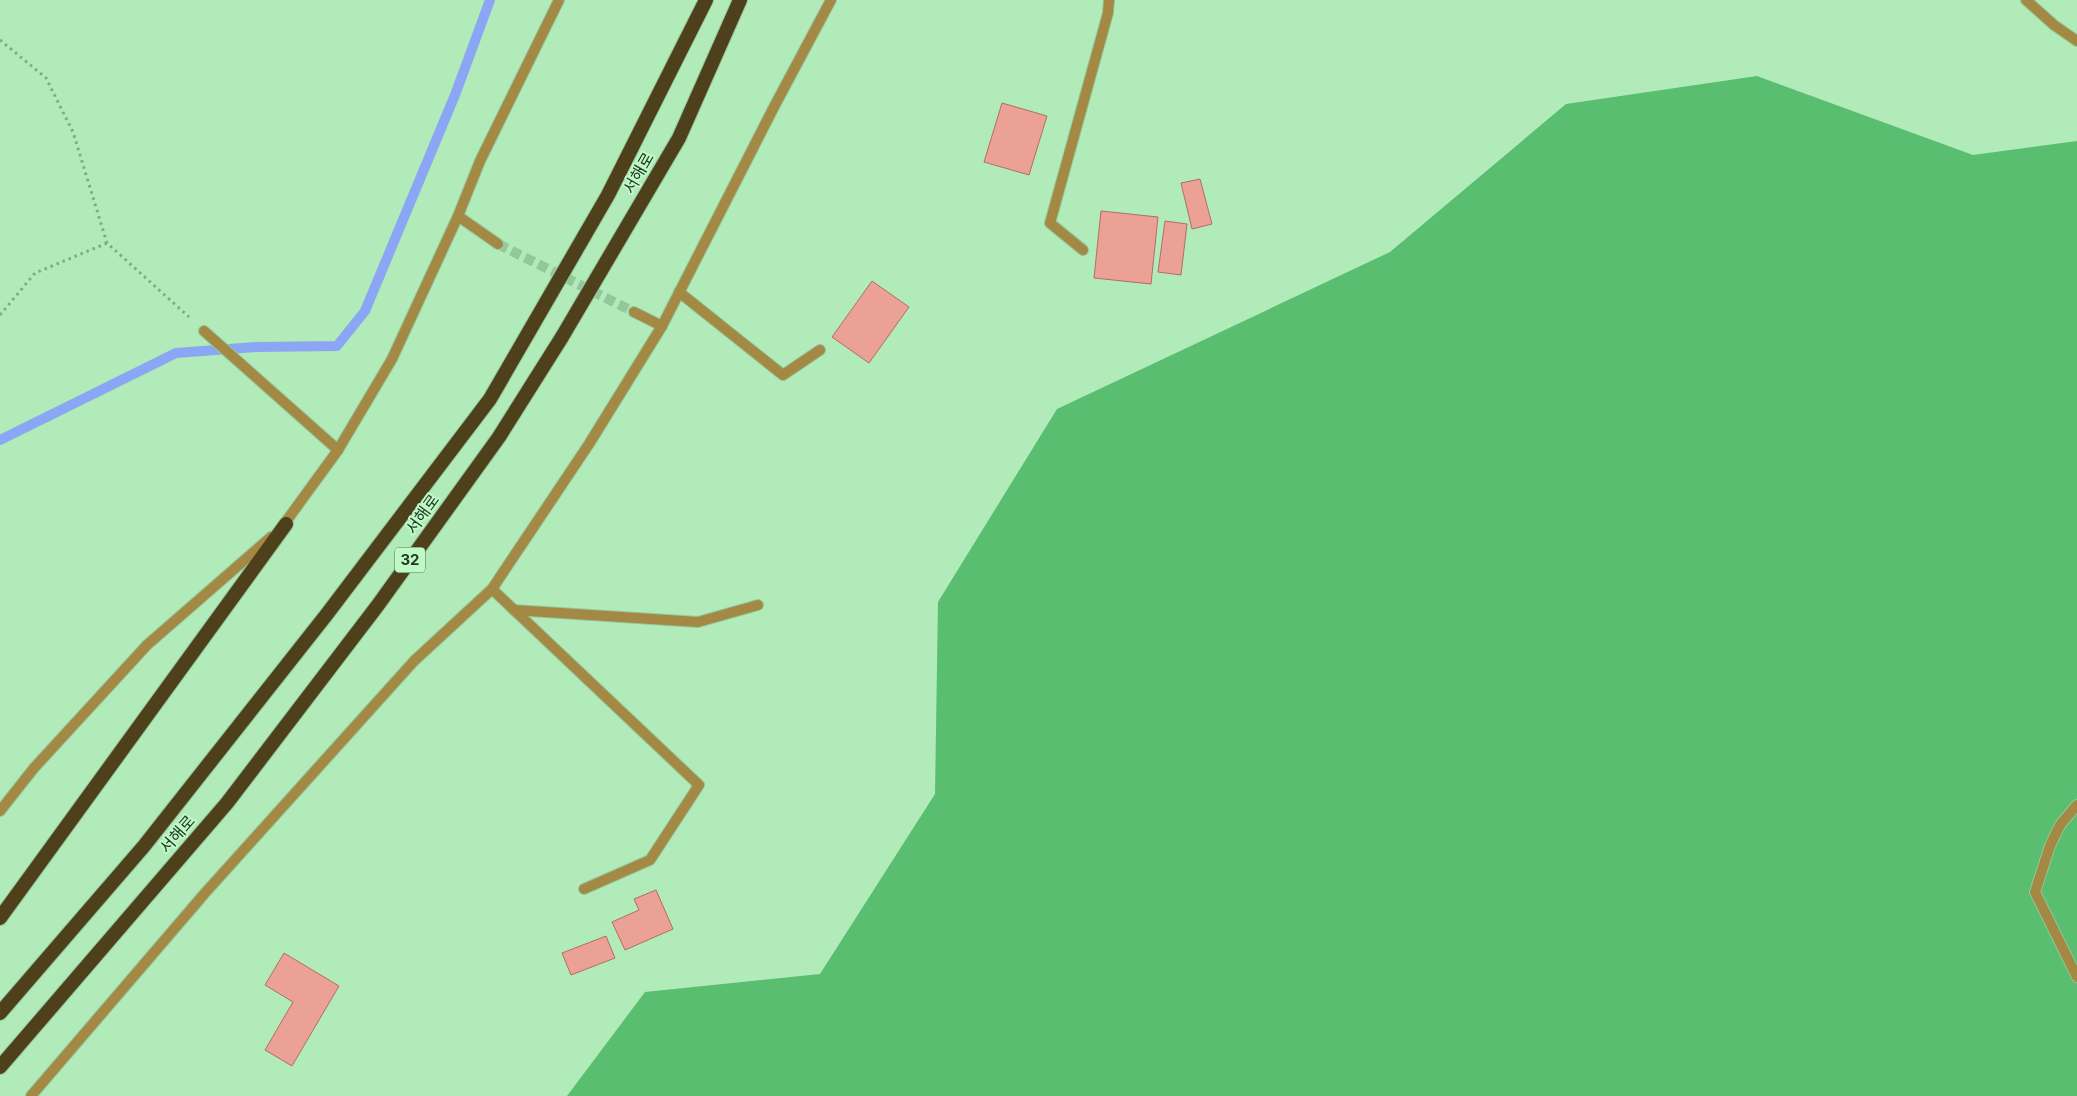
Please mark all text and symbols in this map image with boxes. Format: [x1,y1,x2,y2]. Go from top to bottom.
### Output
street label: 서해로 [618,149,658,197]
street label: 서해로 [401,490,443,538]
road number: 32 [395,548,425,572]
street label: 서해로 [155,811,199,857]

